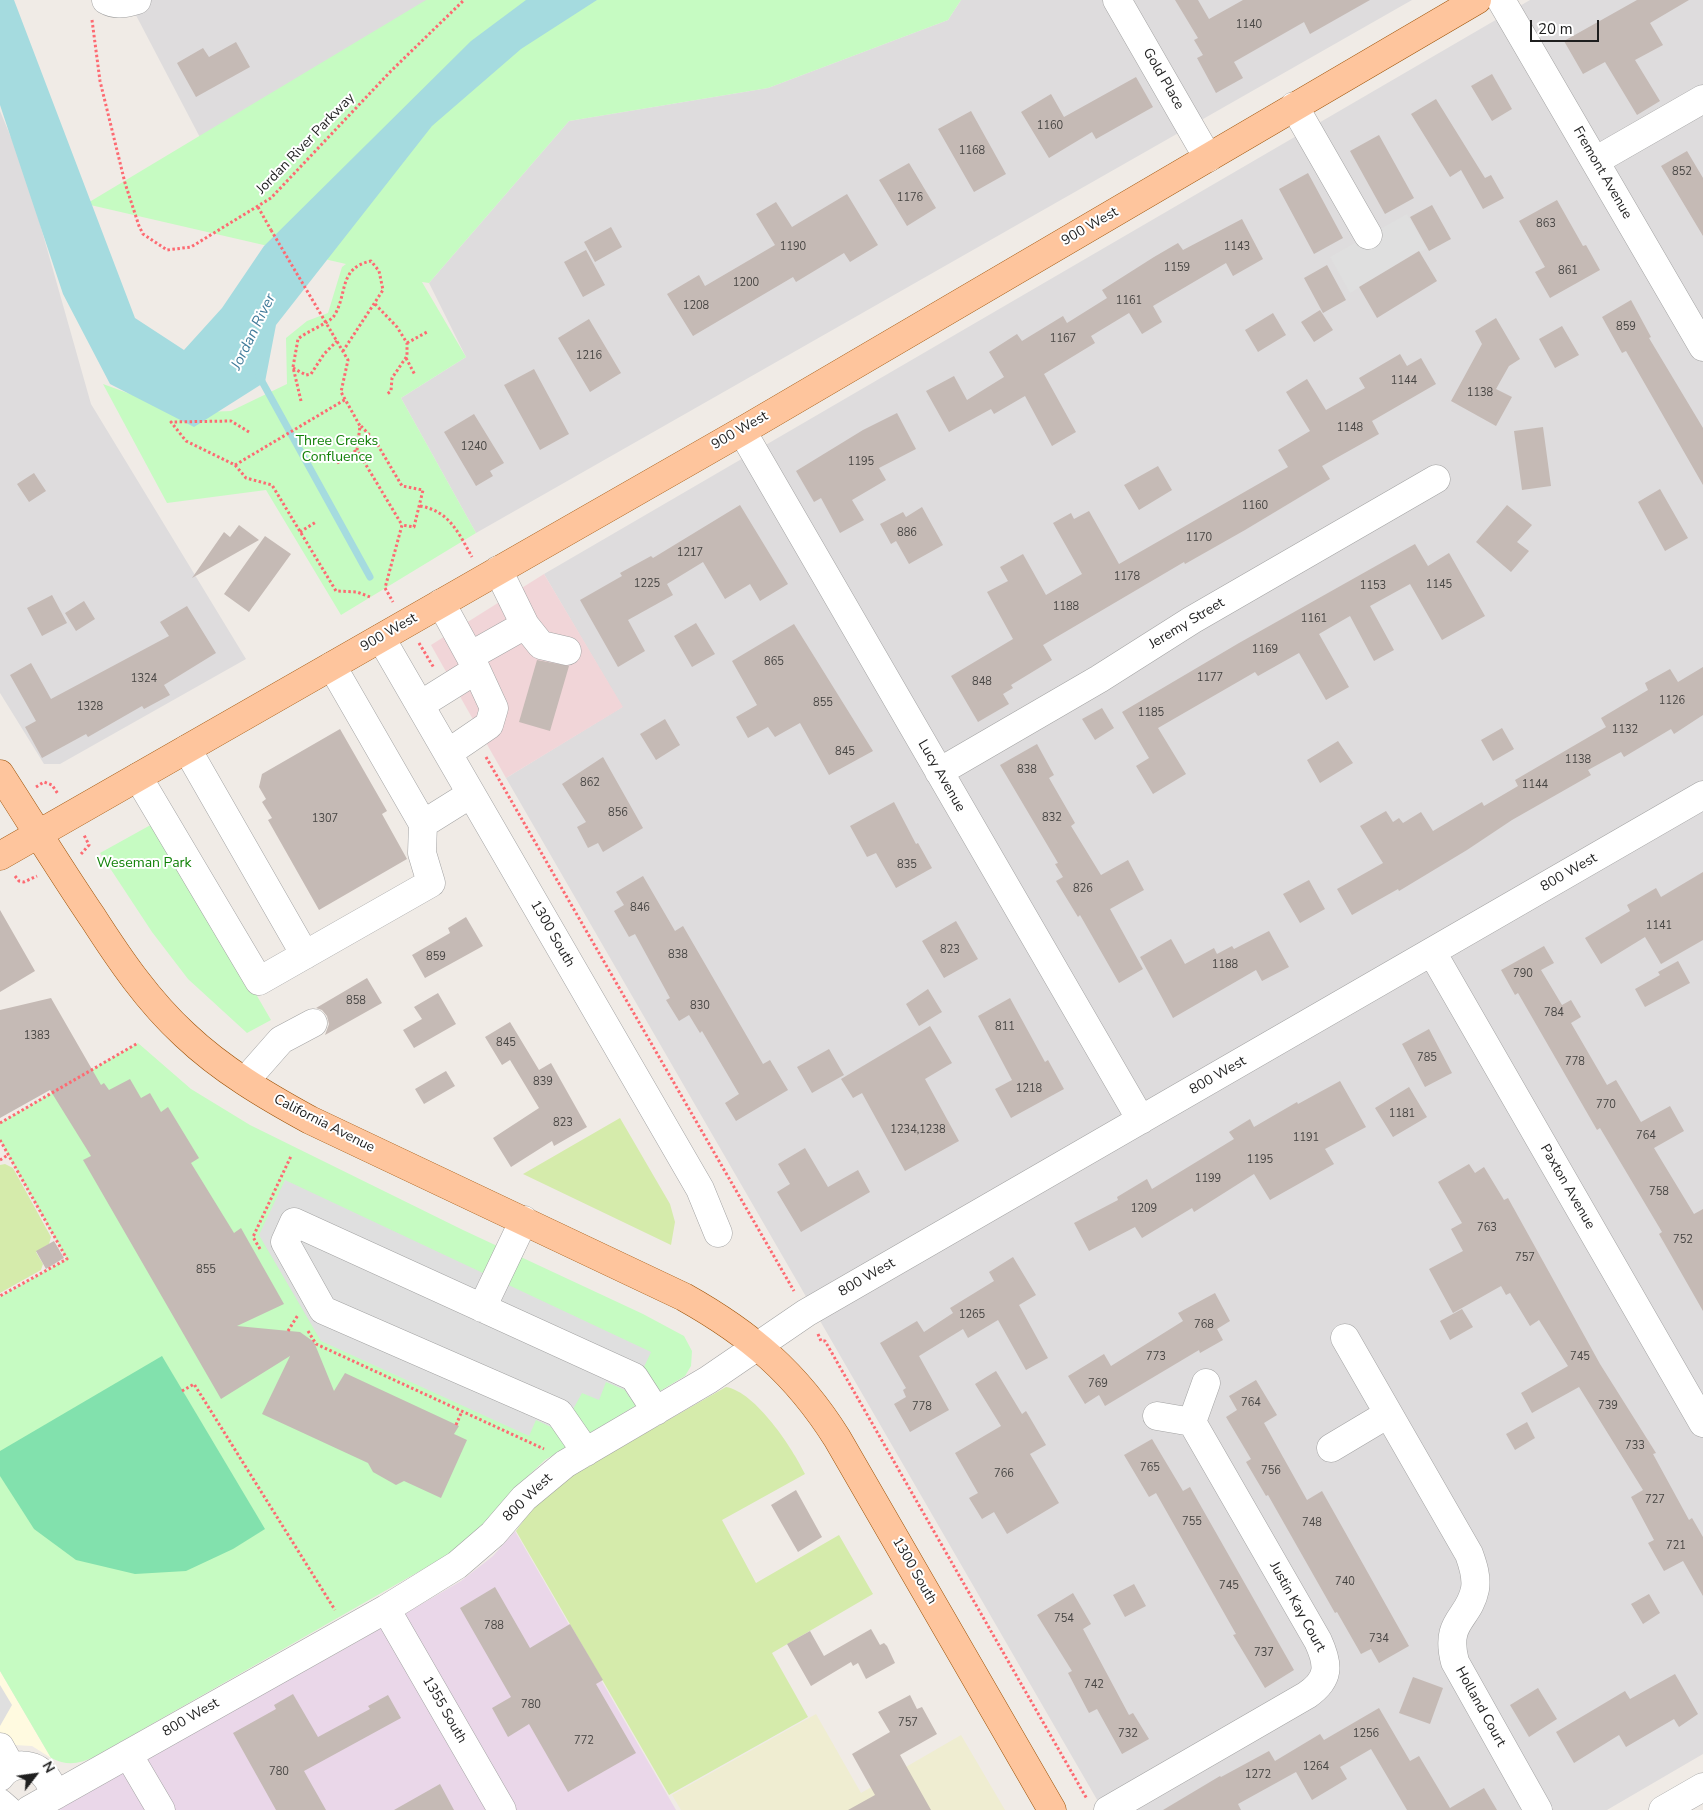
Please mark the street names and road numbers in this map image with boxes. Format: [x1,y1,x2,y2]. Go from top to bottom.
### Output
street label: Gold Place [1139,45,1187,113]
street label: Jordan River Parkway [253,90,359,198]
street label: Fremont Avenue [1569,124,1635,222]
street label: 900 West [1059,204,1121,250]
street label: 900 West [709,408,771,454]
street label: Jeremy Street [1146,595,1228,653]
street label: 900 West [358,610,420,656]
street label: Lucy Avenue [914,737,968,815]
street label: 800 West [1538,850,1600,896]
street label: 1300 South [526,898,578,970]
street label: 800 West [1187,1053,1249,1099]
street label: California Avenue [271,1091,377,1157]
street label: Paxton Avenue [1536,1142,1598,1232]
street label: 800 West [836,1255,898,1301]
street label: 800 West [500,1470,556,1526]
street label: 1300 South [888,1535,940,1607]
street label: Justin Kay Court [1265,1559,1329,1655]
street label: Holland Court [1451,1664,1509,1750]
street label: 1355 South [418,1674,470,1746]
street label: 800 West [160,1695,222,1741]

